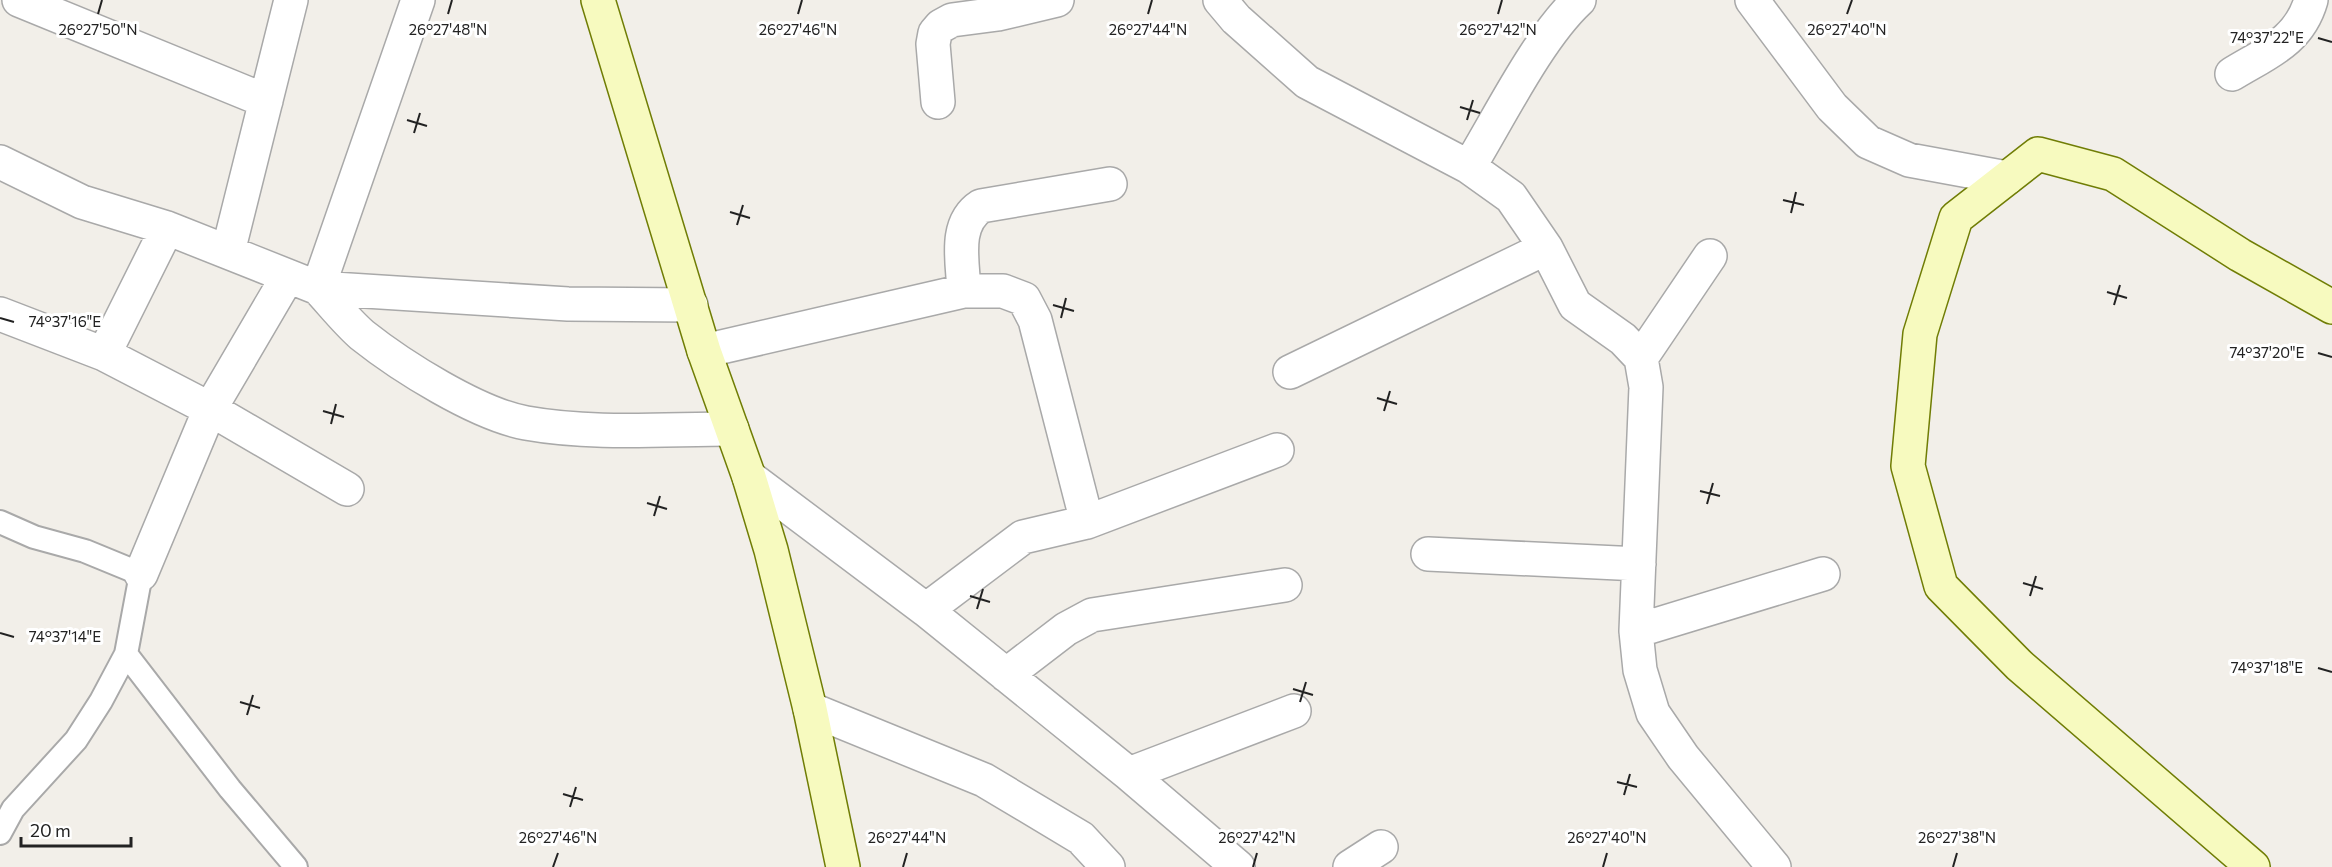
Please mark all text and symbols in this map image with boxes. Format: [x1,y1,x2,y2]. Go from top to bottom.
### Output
text: 26°27'50"N [59,20,137,38]
text: 26°27'48"N [409,20,487,38]
text: 26°27'46"N [759,20,837,38]
text: 26°27'44"N [1109,20,1187,38]
text: 26°27'42"N [1459,20,1537,38]
text: 26°27'40"N [1807,20,1887,38]
text: 74°37'22"E [2230,28,2304,46]
text: 74°37'16"E [29,312,101,330]
text: 74°37'20"E [2229,343,2305,361]
text: 74°37'14"E [29,627,101,645]
text: 74°37'18"E [2231,658,2303,676]
scale bar [21,810,130,848]
text: 20 m [30,819,71,841]
text: 26°27'46"N [519,828,597,846]
text: 26°27'44"N [868,828,946,846]
text: 26°27'42"N [1218,828,1296,846]
text: 26°27'40"N [1567,828,1647,846]
text: 26°27'38"N [1918,828,1996,846]

